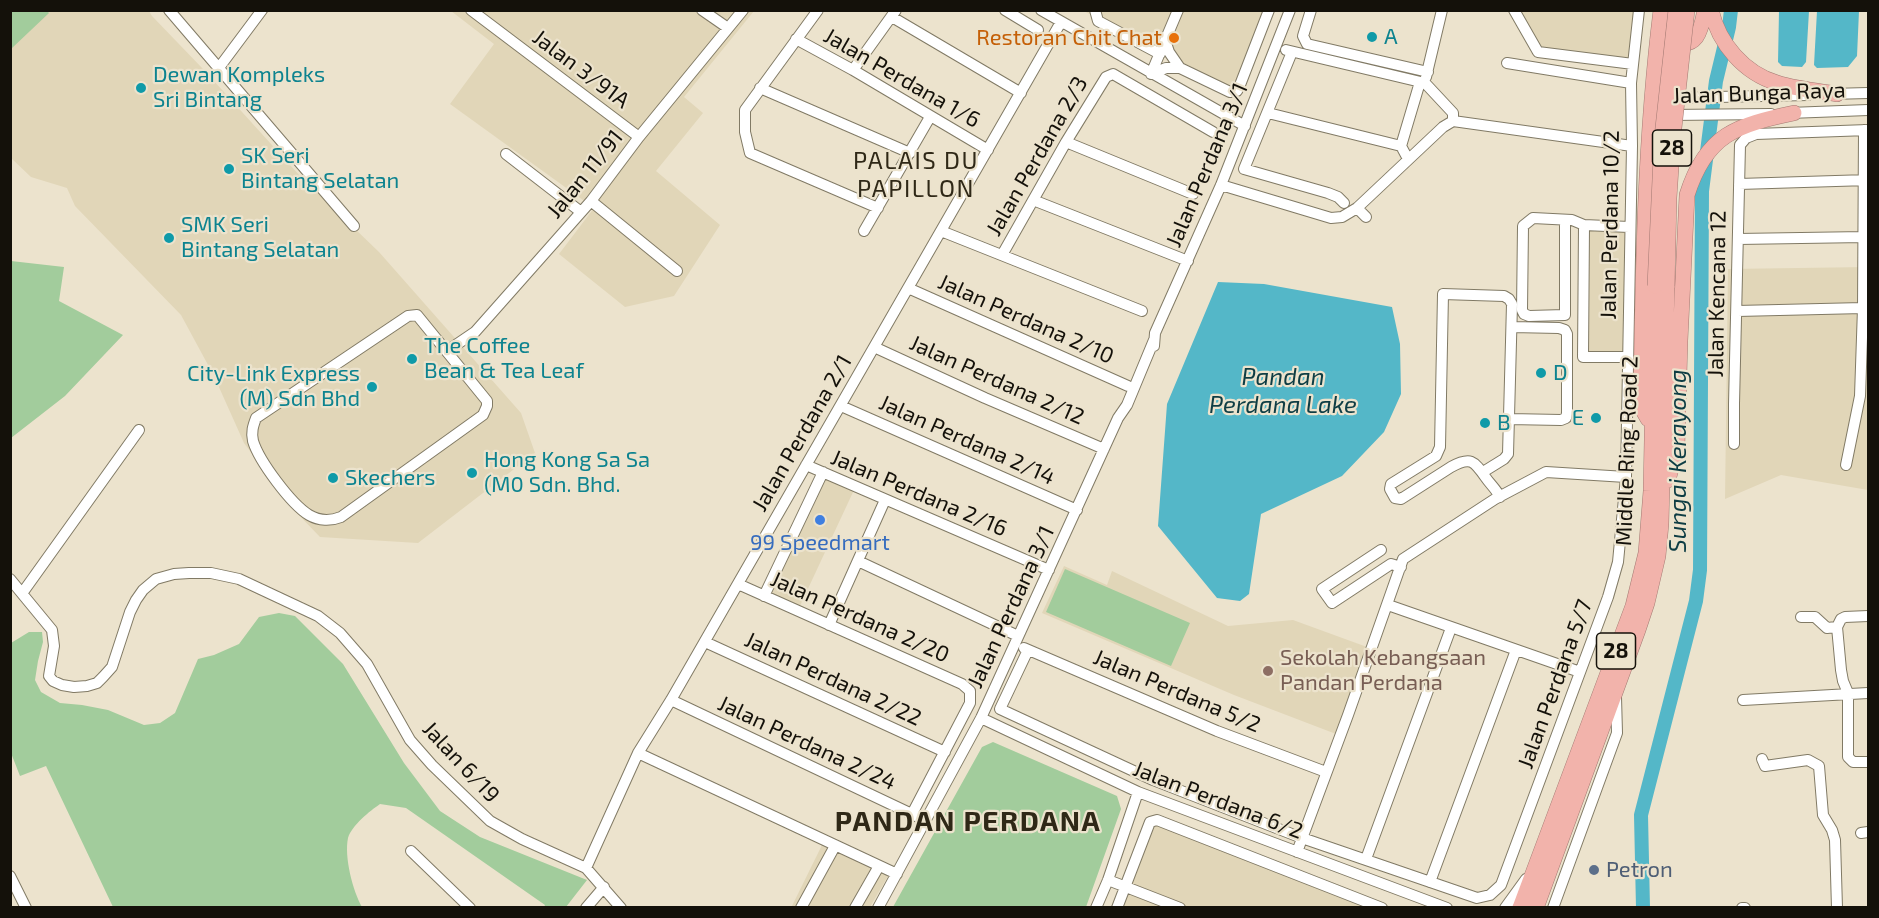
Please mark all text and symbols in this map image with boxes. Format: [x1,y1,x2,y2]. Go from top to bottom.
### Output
street label: Jalan Perdana 1/6 [819,22,985,134]
street label: Jalan 3/91A [527,24,635,114]
place label: A [1384,24,1398,50]
place label: Restoran Chit Chat [976,25,1162,51]
marker: A [1365,30,1379,44]
marker: Restoran Chit Chat [1167,31,1181,45]
place label: Dewan Kompleks Sri Bintang [153,62,325,113]
street label: Jalan Perdana 2/3 [981,72,1093,240]
street label: Jalan Bunga Raya [1672,77,1846,109]
street label: Jalan Perdana 3/1 [1160,79,1254,251]
marker: Dewan Kompleks Sri Bintang [134,81,148,95]
street label: Jalan 11/91 [541,124,629,224]
street label: Jalan Perdana 10/2 [1595,130,1625,320]
road number: 28 [1652,130,1692,166]
place label: SK Seri Bintang Selatan [241,143,399,194]
district label: PALAIS DU PAPILLON [853,147,979,203]
marker: SK Seri Bintang Selatan [222,162,236,176]
street label: Jalan Kencana 12 [1702,210,1732,378]
place label: SMK Seri Bintang Selatan [181,212,339,264]
marker: SMK Seri Bintang Selatan [162,231,176,245]
street label: Jalan Perdana 2/10 [934,268,1118,370]
street label: Jalan Perdana 2/12 [906,330,1088,430]
place label: The Coffee Bean & Tea Leaf [424,333,584,384]
street label: Jalan Perdana 2/1 [747,350,857,516]
marker: The Coffee Bean & Tea Leaf [405,352,419,366]
street label: Middle Ring Road 2 [1610,356,1644,546]
place label: D [1553,360,1568,386]
place label: City-Link Express (M) Sdn Bhd [187,361,360,412]
water label: Pandan Perdana Lake [1209,363,1357,419]
marker: D [1534,366,1548,380]
water label: Sungai Kerayong [1664,369,1692,553]
marker: City-Link Express (M) Sdn Bhd [365,380,379,394]
street label: Jalan Perdana 2/14 [875,389,1059,491]
place label: E [1572,405,1584,431]
place label: B [1497,410,1511,436]
marker: E [1589,411,1603,425]
marker: B [1478,416,1492,430]
street label: Jalan Perdana 2/16 [827,444,1011,542]
place label: Hong Kong Sa Sa (M0 Sdn. Bhd. [484,447,650,499]
place label: Skechers [345,465,435,491]
marker: Hong Kong Sa Sa (M0 Sdn. Bhd. [465,466,479,480]
marker: Skechers [326,471,340,485]
marker: 99 Speedmart [813,513,827,527]
street label: Jalan Perdana 3/1 [962,522,1060,692]
place label: 99 Speedmart [750,530,890,556]
street label: Jalan Perdana 2/20 [767,566,953,668]
street label: Jalan Perdana 5/7 [1512,596,1598,772]
street label: Jalan Perdana 2/22 [740,626,926,732]
road number: 28 [1596,633,1636,669]
street label: Jalan Perdana 5/2 [1089,644,1265,738]
place label: Sekolah Kebangsaan Pandan Perdana [1280,645,1486,696]
marker: Sekolah Kebangsaan Pandan Perdana [1261,664,1275,678]
street label: Jalan Perdana 2/24 [714,690,900,796]
street label: Jalan 6/19 [417,716,505,808]
street label: Jalan Perdana 6/2 [1129,755,1307,845]
district label: PANDAN PERDANA [835,805,1101,839]
place label: Petron [1606,857,1673,883]
marker: Petron [1587,863,1601,877]

